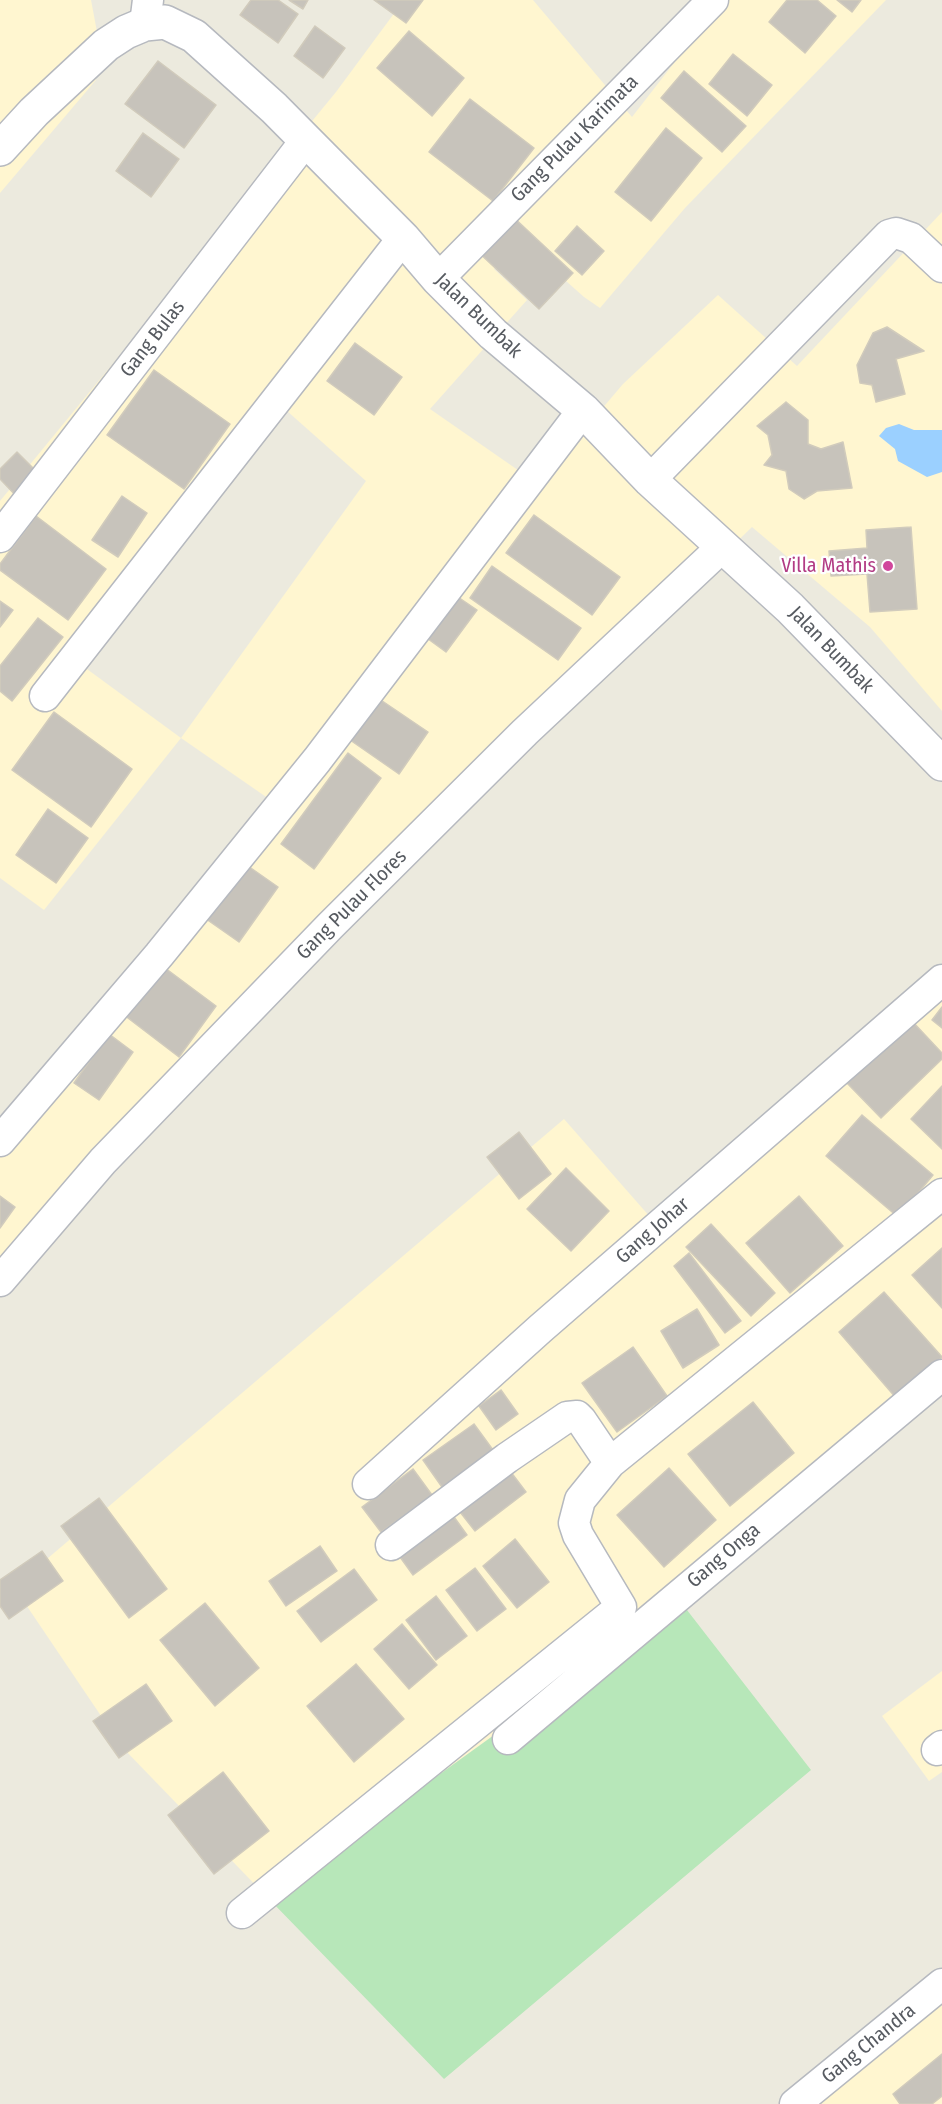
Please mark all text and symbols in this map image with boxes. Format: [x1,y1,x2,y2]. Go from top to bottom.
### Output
street label: Gang Pulau Karimata [506,70,644,208]
street label: Jalan Bumbak [430,269,526,363]
street label: Gang Bulas [116,296,190,382]
place label: Villa Mathis [781,554,876,578]
marker: Villa Mathis [881,559,895,573]
street label: Jalan Bumbak [784,602,878,698]
street label: Gang Pulau Flores [292,845,412,965]
street label: Gang Johar [611,1193,695,1269]
street label: Gang Onga [683,1519,765,1593]
street label: Gang Chandra [817,1999,921,2089]

